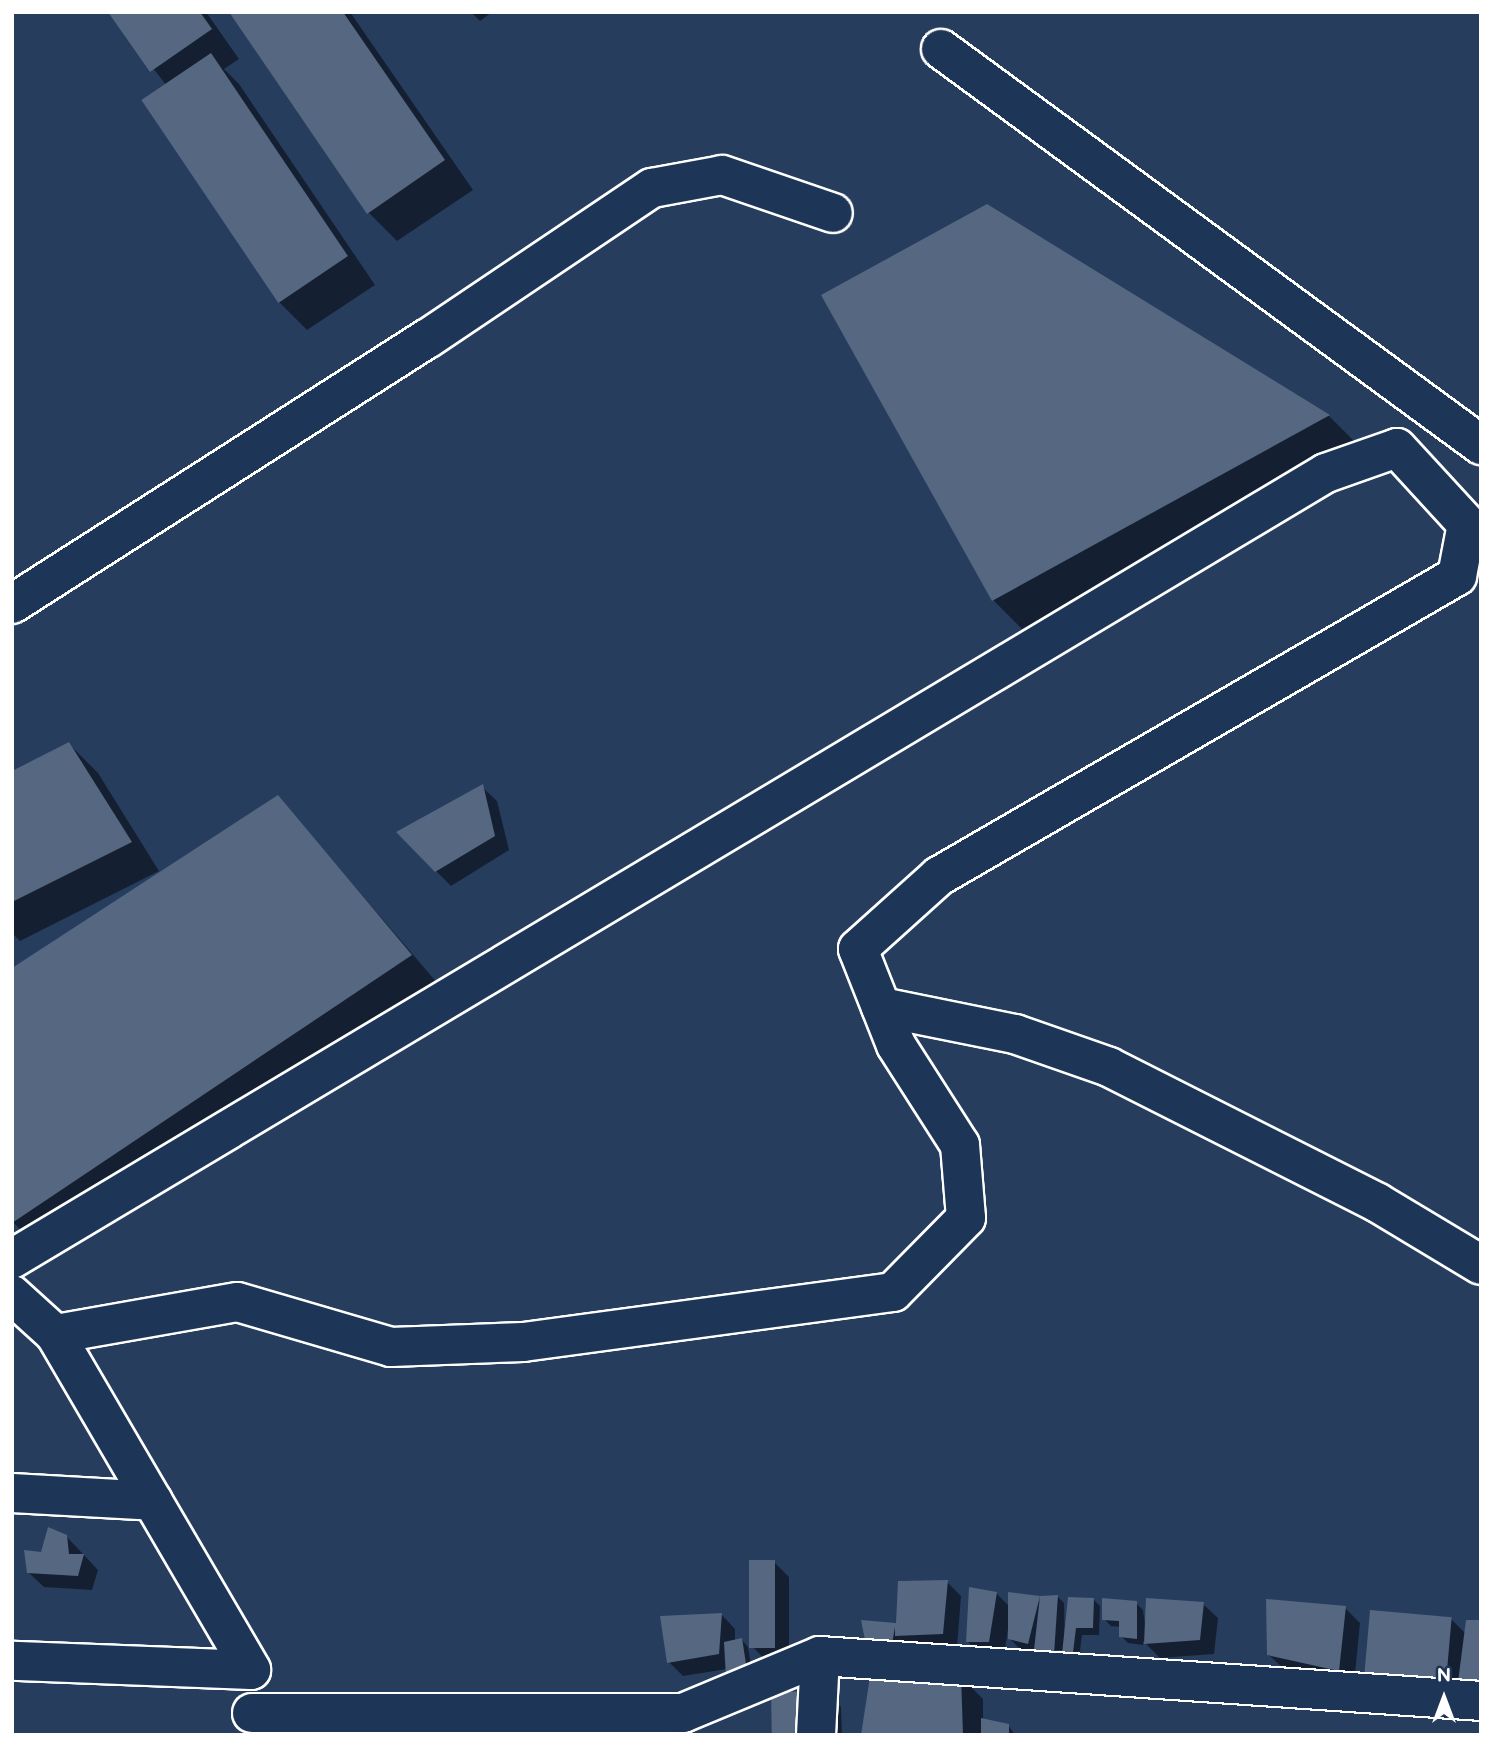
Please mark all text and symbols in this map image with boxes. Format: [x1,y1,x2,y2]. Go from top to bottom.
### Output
north arrow [1409,1663,1479,1733]
text: N [1437,1665,1451,1688]

